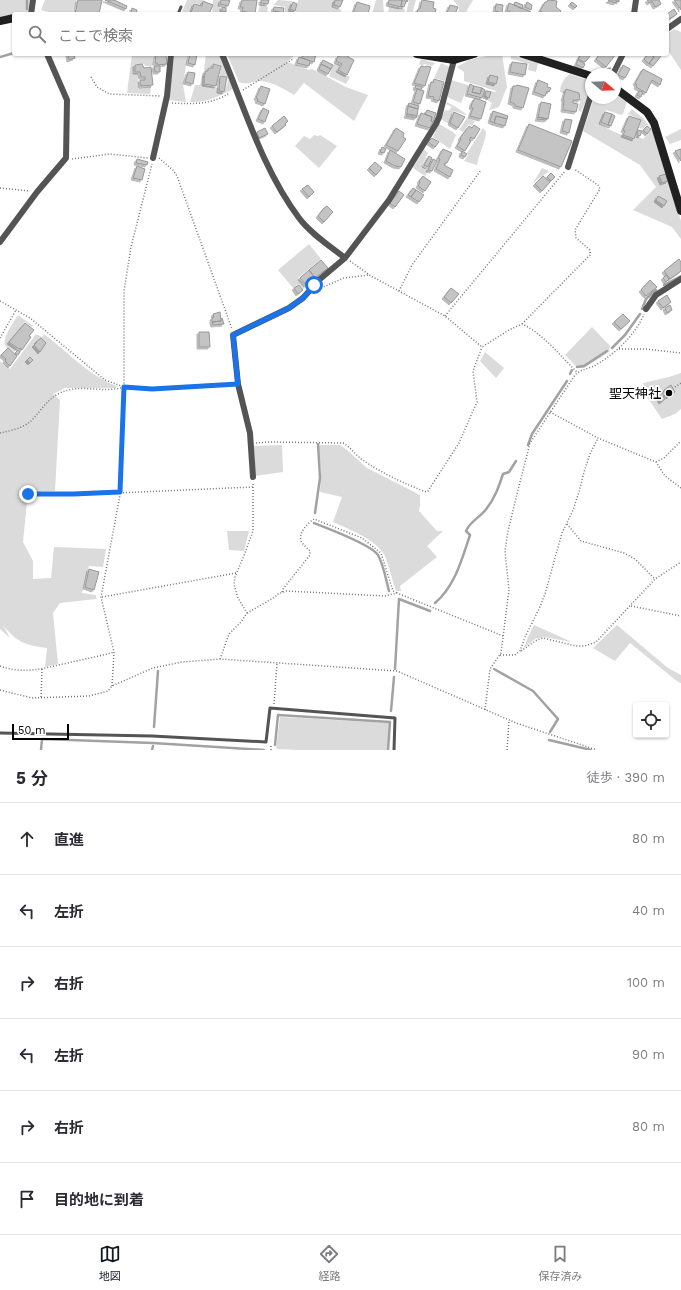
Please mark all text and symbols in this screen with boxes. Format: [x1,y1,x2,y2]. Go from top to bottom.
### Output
search box [12,12,669,56]
icon: search [26,23,48,45]
text: ここで検索 [58,27,133,45]
north arrow [585,68,621,104]
route start [305,276,323,294]
place label: 聖天神社 [609,386,661,401]
marker: 聖天神社 [664,388,674,398]
route end [19,485,37,503]
map controls [633,702,669,738]
button: locate [633,702,669,738]
scale bar [12,722,69,741]
text: 50 m [18,724,45,737]
text: 5 分 [16,768,48,788]
text: 徒歩 · 390 m [587,770,665,785]
icon: ahead [16,828,38,850]
text: 直進 [54,831,84,849]
text: 80 m [632,831,665,846]
icon: left [16,900,38,922]
text: 左折 [54,903,84,921]
text: 40 m [632,903,665,918]
icon: right [16,972,38,994]
text: 右折 [54,975,84,993]
text: 100 m [627,975,665,990]
icon: left [16,1044,38,1066]
text: 左折 [54,1047,84,1065]
text: 90 m [632,1047,665,1062]
icon: right [16,1116,38,1138]
text: 右折 [54,1119,84,1137]
text: 80 m [632,1119,665,1134]
icon: arrive [16,1188,38,1210]
text: 目的地に到着 [54,1191,144,1209]
tab: 地図 [99,1243,121,1283]
tab: 経路 [318,1243,340,1283]
tab: 保存済み [538,1243,582,1283]

